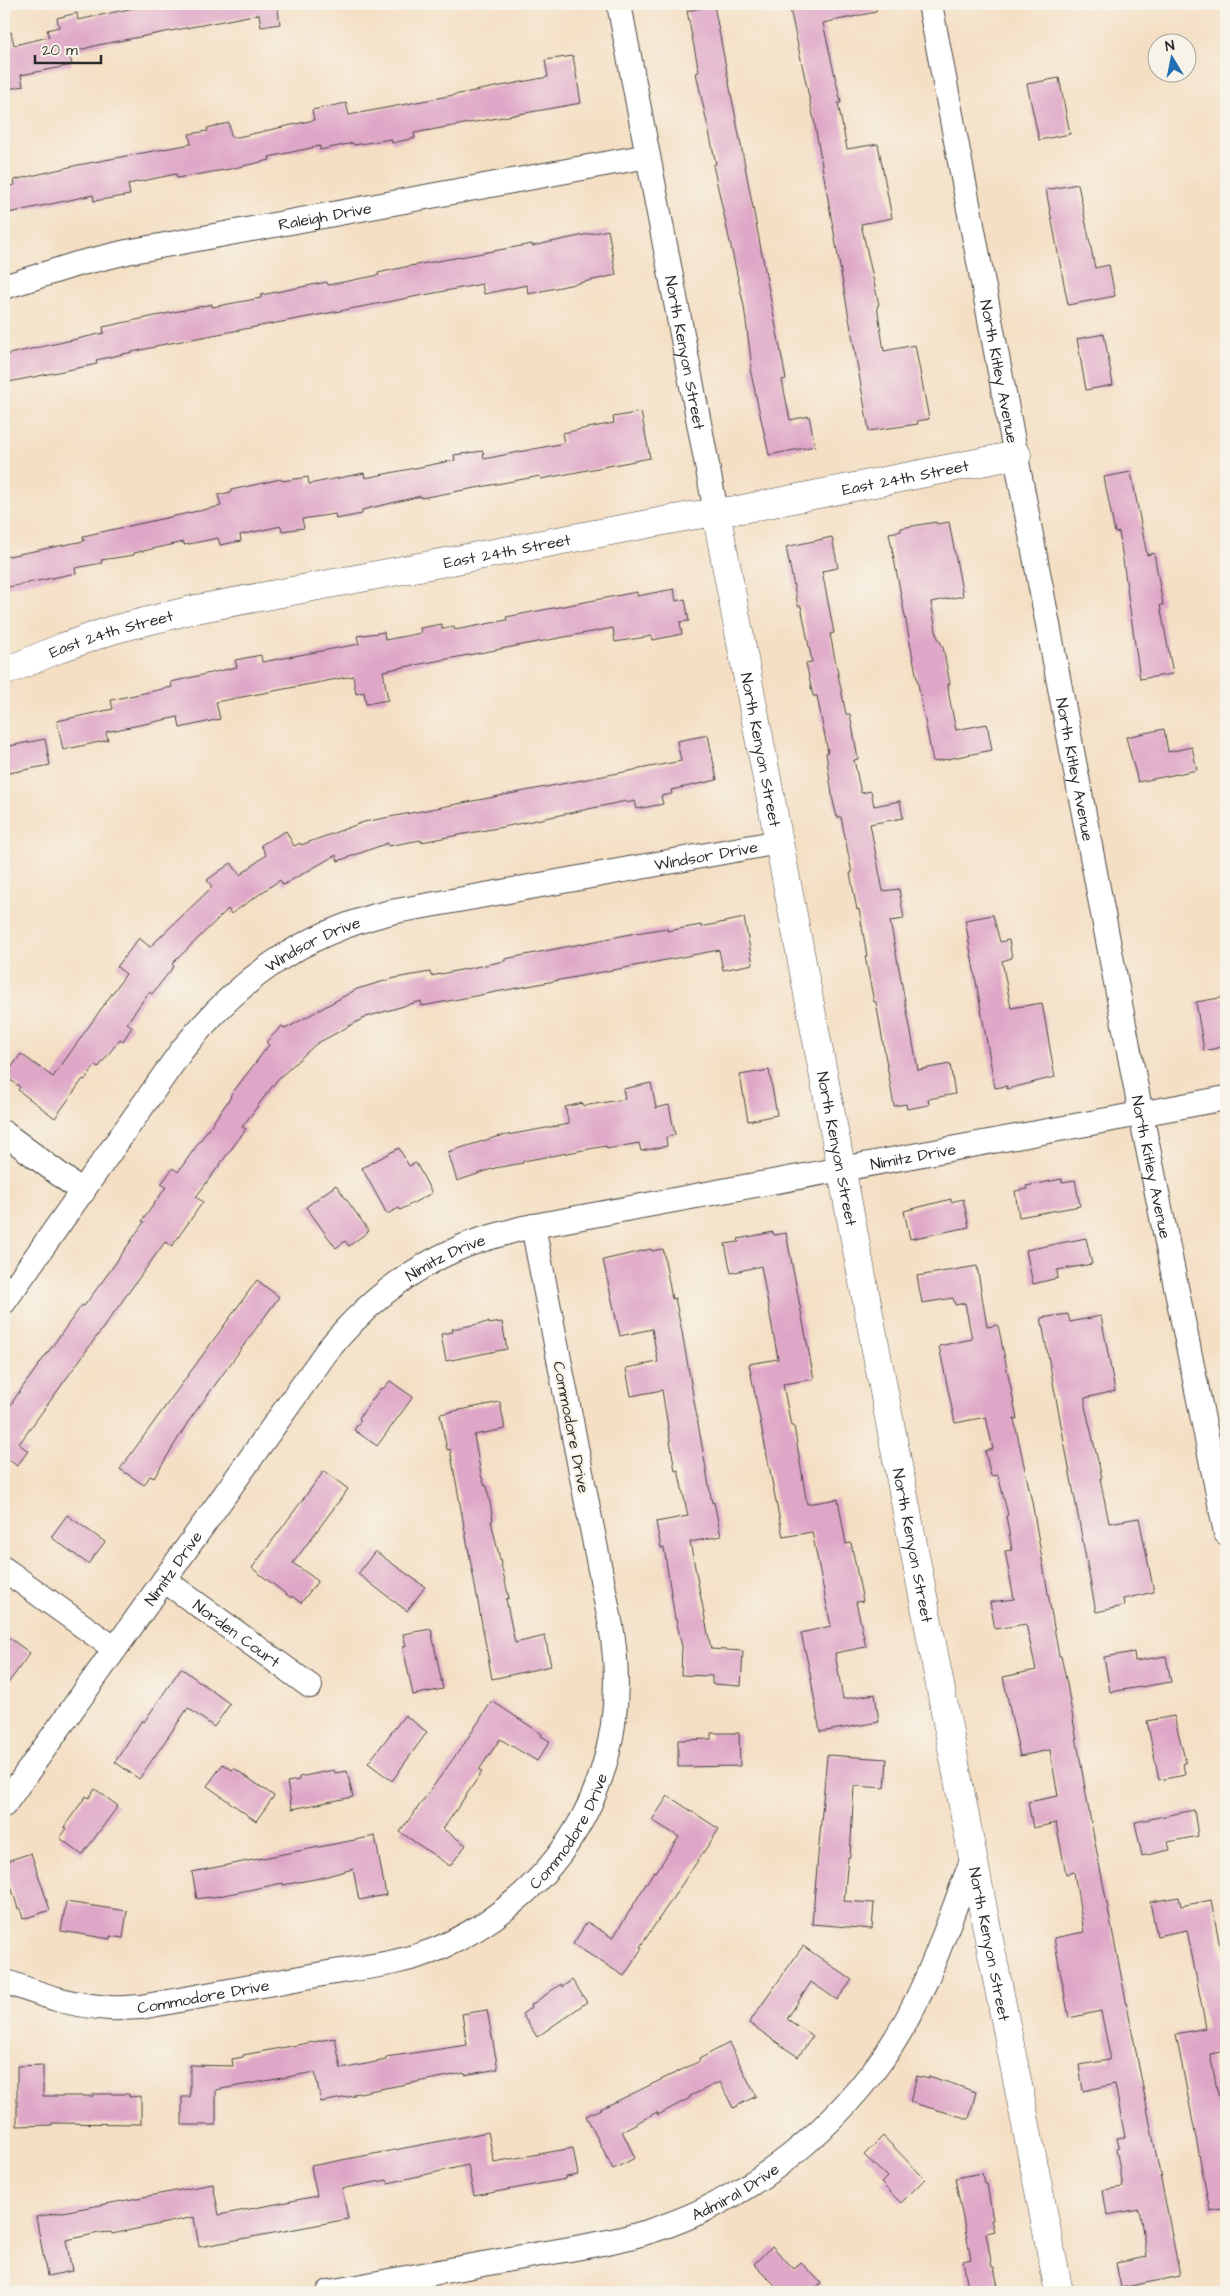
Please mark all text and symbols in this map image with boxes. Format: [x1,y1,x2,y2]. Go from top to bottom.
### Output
scale bar [35,32,101,64]
north arrow [1148,32,1198,82]
text: N [1164,36,1176,57]
text: 20 m [42,40,78,61]
street label: Raleigh Drive [277,197,374,236]
street label: North Kenyon Street [659,274,710,432]
street label: North Kitley Avenue [974,298,1023,446]
street label: East 24th Street [840,455,971,501]
street label: East 24th Street [442,529,573,574]
street label: East 24th Street [46,605,176,664]
street label: North Kenyon Street [735,671,786,829]
street label: North Kitley Avenue [1050,696,1099,843]
street label: Windsor Drive [653,836,760,876]
street label: Windsor Drive [261,911,364,978]
street label: North Kenyon Street [811,1070,862,1228]
street label: North Kitley Avenue [1126,1094,1176,1241]
street label: Nimitz Drive [869,1138,958,1176]
street label: Nimitz Drive [401,1229,488,1287]
street label: Commodore Drive [547,1359,595,1495]
street label: North Kenyon Street [887,1467,938,1625]
street label: Nimitz Drive [139,1526,208,1610]
street label: Norden Court [188,1595,285,1673]
street label: Commodore Drive [524,1770,613,1894]
street label: North Kenyon Street [963,1865,1015,2024]
street label: Commodore Drive [135,1974,271,2019]
street label: Admiral Drive [688,2158,784,2226]

